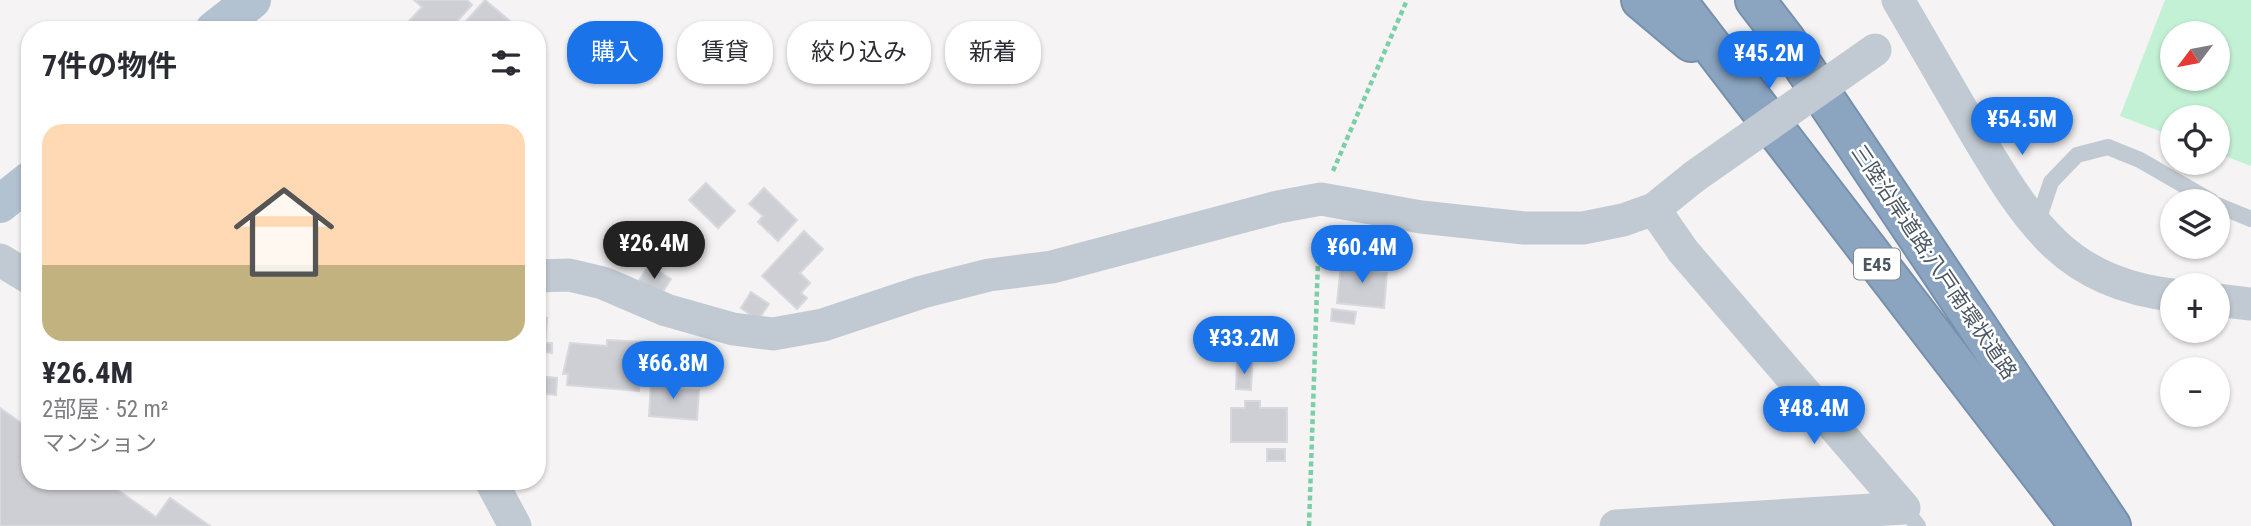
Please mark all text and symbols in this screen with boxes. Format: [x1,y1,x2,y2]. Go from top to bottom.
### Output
chip: 購入 [567,21,663,84]
chip: 賃貸 [677,21,773,84]
chip: 絞り込み [787,21,931,84]
chip: 新着 [945,21,1041,84]
north arrow [2160,21,2230,91]
map controls [2160,21,2230,427]
pin: ¥45.2M [1712,32,1826,91]
text: ¥45.2M [1734,40,1804,67]
icon: filters [487,44,525,82]
text: 7件の物件 [42,48,177,83]
pin: ¥54.5M [1965,97,2079,157]
button: locate [2160,105,2230,175]
text: ¥54.5M [1987,106,2057,133]
street label: 三陸沿岸道路;八戸南環状道路 [1847,140,2021,384]
icon: home [221,169,347,295]
button: layers [2160,189,2230,259]
pin: ¥26.4M [597,222,711,281]
pin: ¥60.4M [1305,226,1419,285]
text: ¥26.4M [619,230,689,257]
text: ¥60.4M [1327,234,1397,261]
road number: E45 [1854,248,1900,280]
button: + [2160,273,2230,343]
pin: ¥33.2M [1187,316,1301,376]
text: ¥33.2M [1209,325,1279,352]
pin: ¥66.8M [616,342,730,401]
text: ¥66.8M [638,350,708,377]
text: ¥26.4M [42,355,133,390]
button: − [2160,357,2230,427]
pin: ¥48.4M [1757,386,1871,446]
text: ¥48.4M [1779,395,1849,422]
text: 2部屋 · 52 m² [42,396,168,423]
text: マンション [42,430,157,457]

